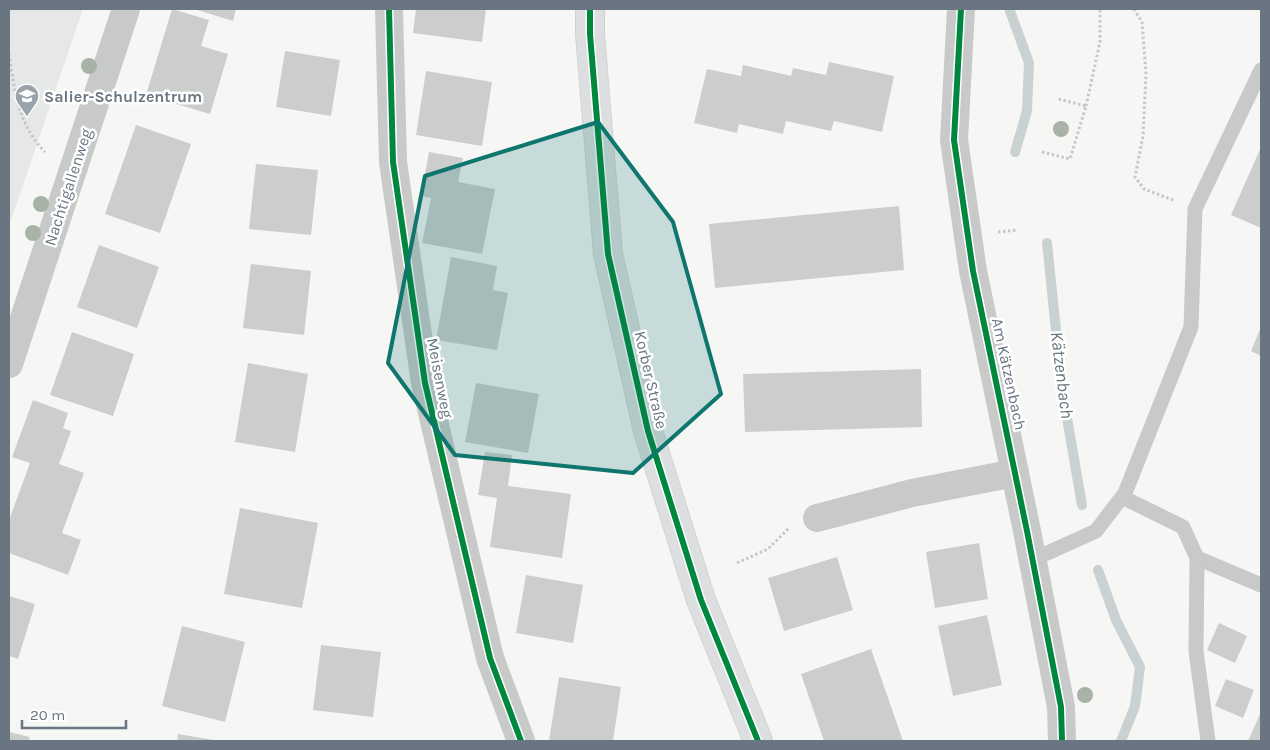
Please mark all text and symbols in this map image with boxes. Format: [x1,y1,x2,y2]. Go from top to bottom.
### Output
school or university icon: Salier-Schulzentrum [14,83,40,117]
place label: Salier-Schulzentrum [44,87,202,106]
street label: Nachtigallenweg [40,126,96,248]
street label: Am Kätzenbach [988,316,1030,432]
street label: Korber Straße [631,329,671,431]
water label: Kätzenbach [1046,330,1078,420]
street label: Meisenweg [423,336,457,420]
scale bar [22,698,126,730]
text: 20 m [30,706,65,724]

